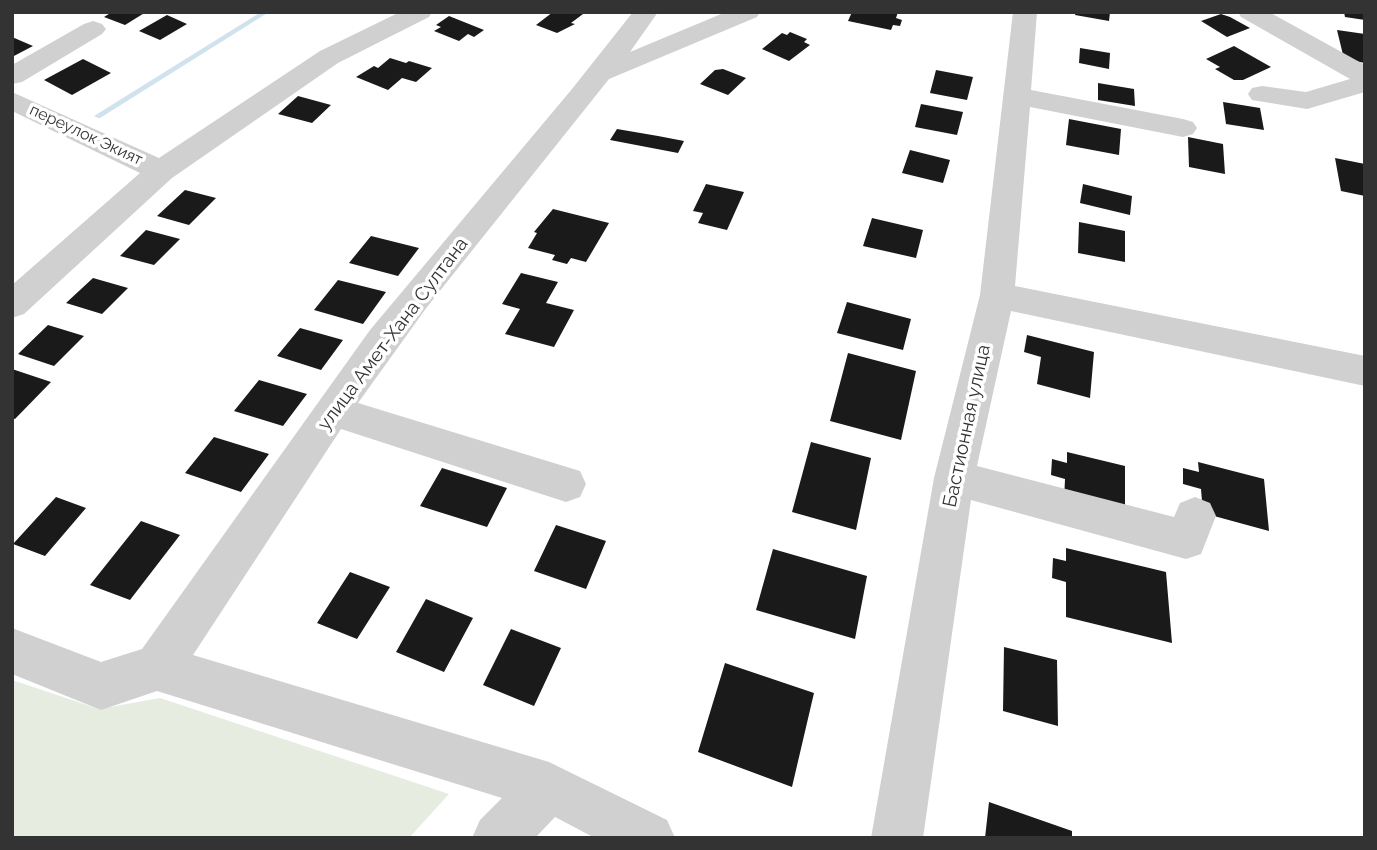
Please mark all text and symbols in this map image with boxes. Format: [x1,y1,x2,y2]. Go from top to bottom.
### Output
street label: переулок Экият [27,100,145,170]
street label: улица Амет-Хана Султана [313,233,473,435]
street label: Бастионная улица [939,343,995,509]

